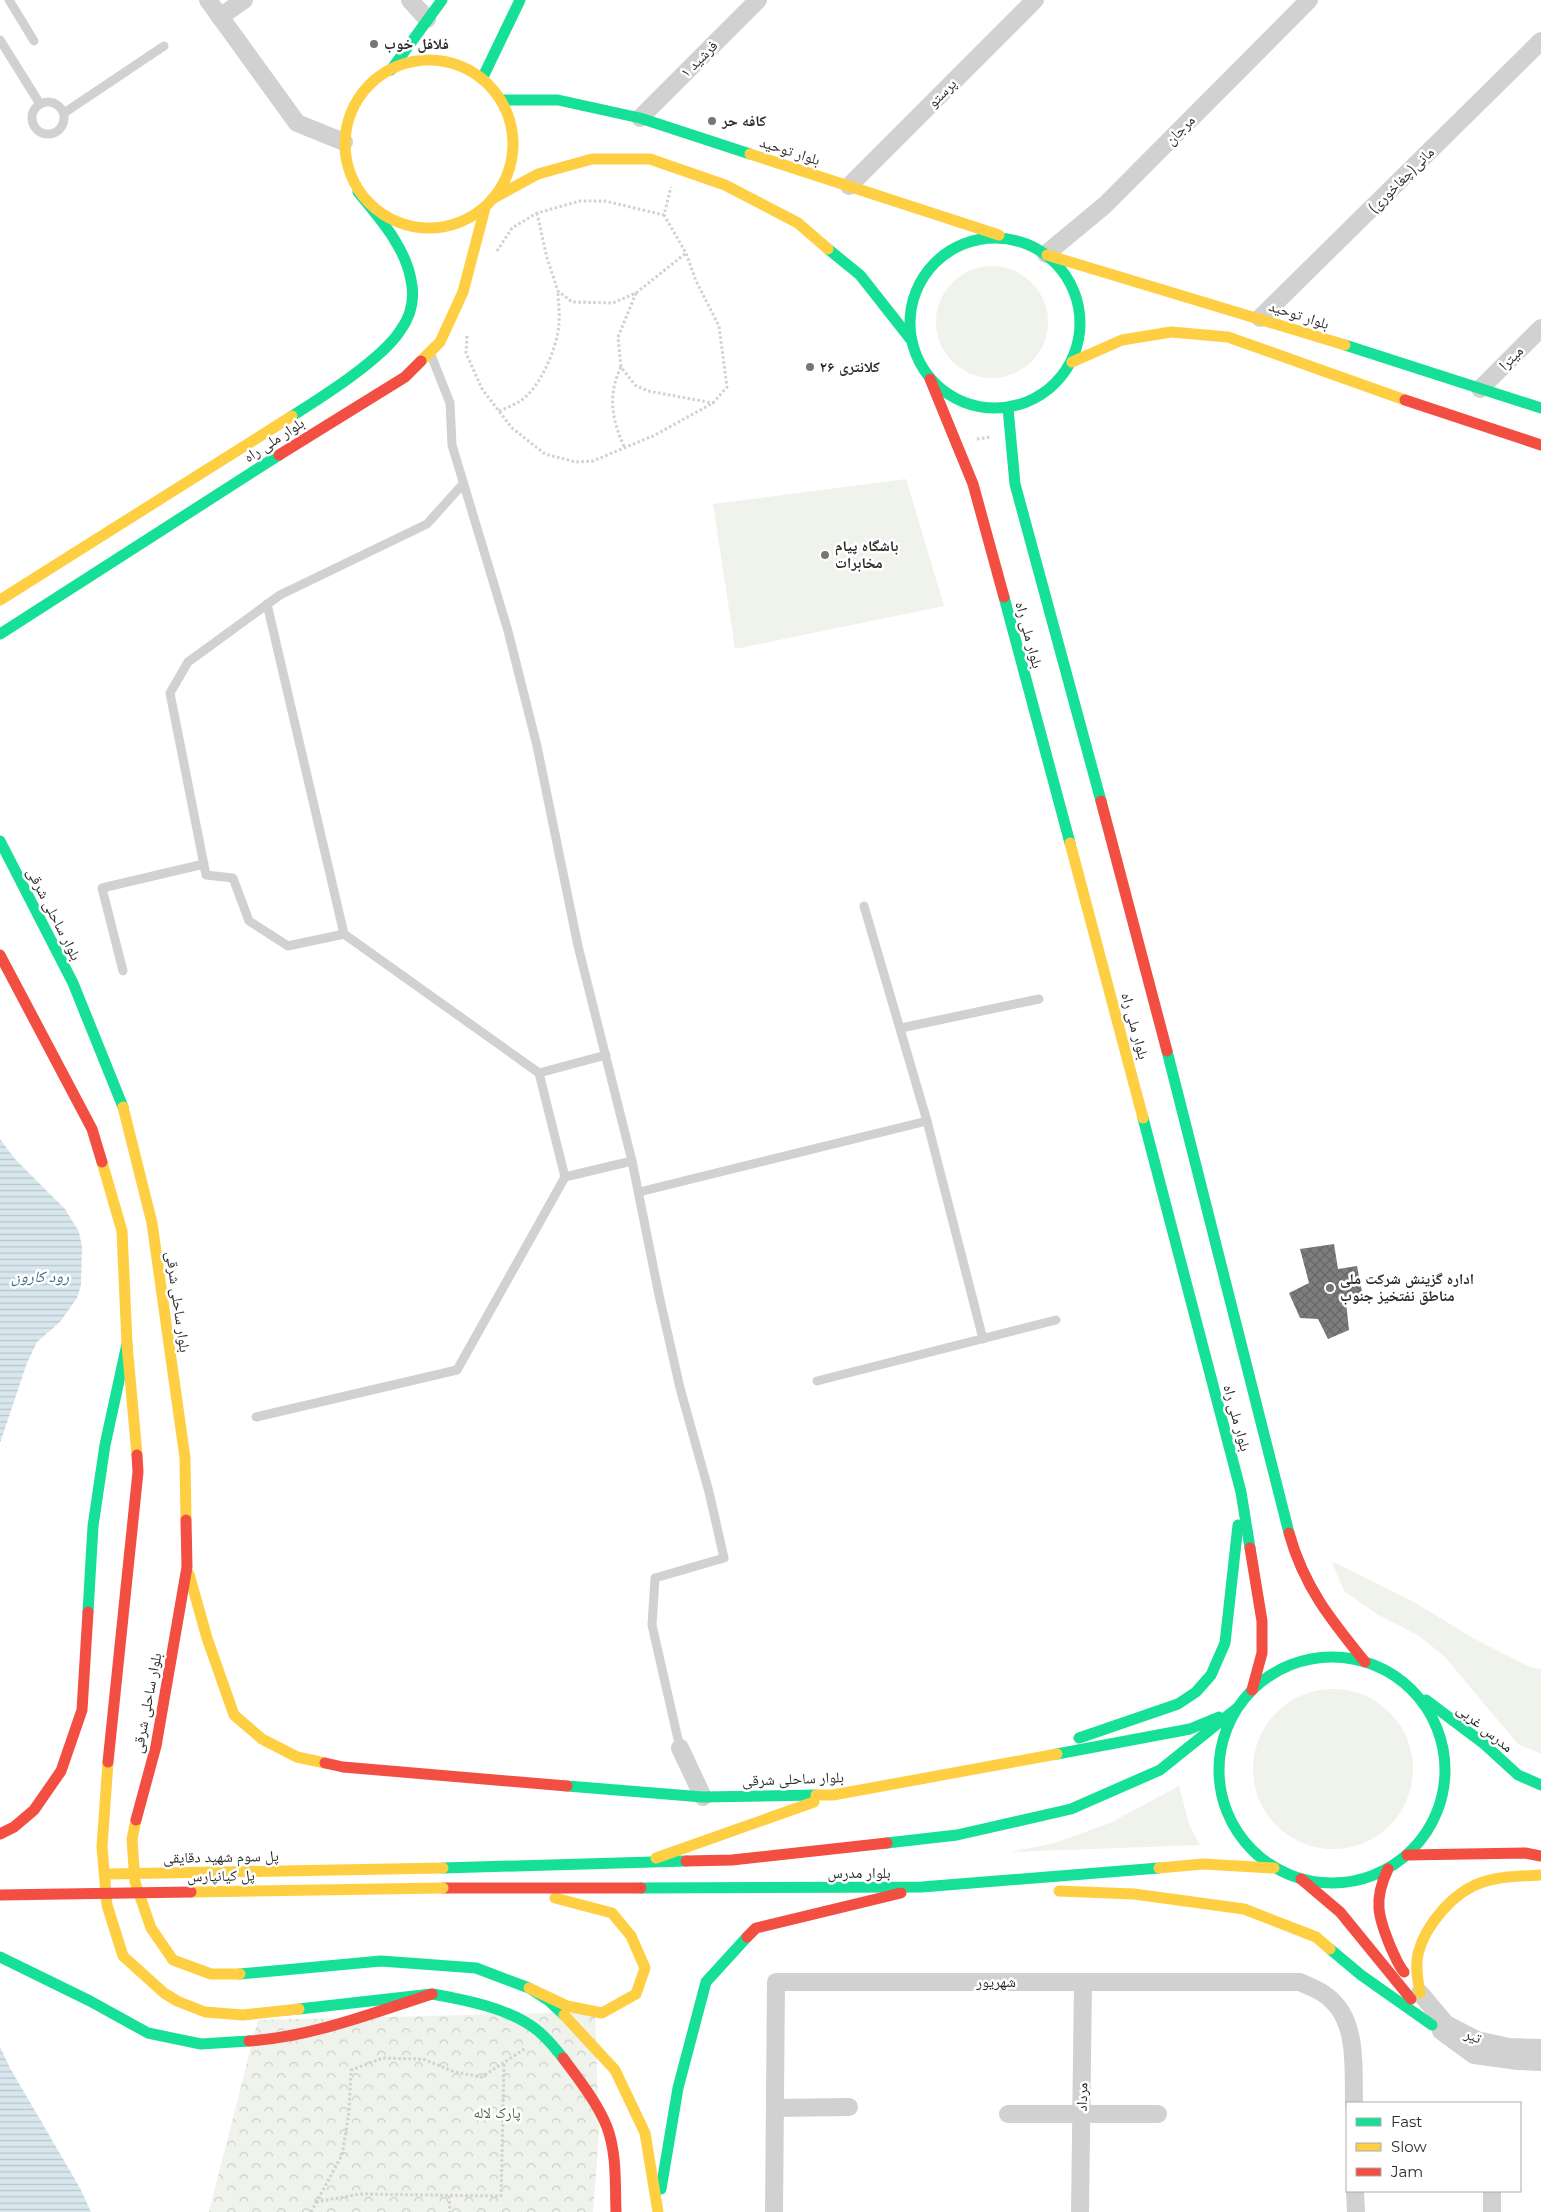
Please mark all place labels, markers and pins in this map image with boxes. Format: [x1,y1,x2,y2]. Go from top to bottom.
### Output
place label: فلافل خوب [384,34,449,53]
marker: فلافل خوب [368,38,380,50]
place label: کافه حر [721,111,767,130]
marker: کافه حر [706,115,718,127]
place label: کلانتری ۲۶ [820,357,880,376]
marker: کلانتری ۲۶ [804,361,816,373]
place label: باشگاه پیام مخابرات [835,536,898,572]
marker: باشگاه پیام مخابرات [819,549,831,561]
place label: اداره گزینش شرکت ملی مناطق نفتخیز جنوب [1340,1269,1474,1305]
marker: اداره گزینش شرکت ملی مناطق نفتخیز جنوب [1324,1282,1336,1294]

